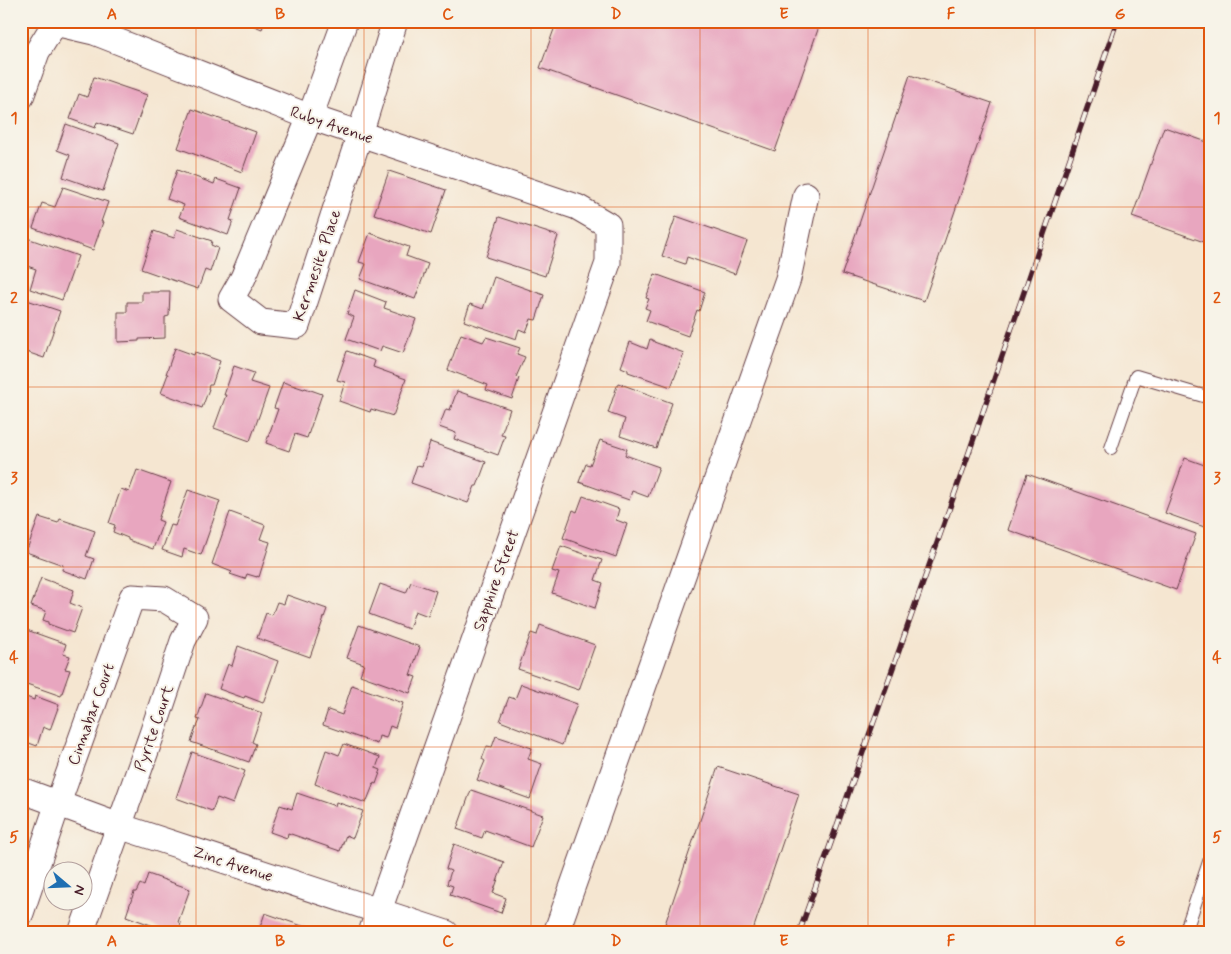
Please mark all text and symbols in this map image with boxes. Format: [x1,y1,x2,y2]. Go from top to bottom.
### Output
text: A [107,4,117,25]
text: B [275,4,285,25]
text: C [442,4,454,25]
text: D [610,4,622,25]
text: E [779,4,789,25]
text: F [947,4,956,25]
text: G [1115,4,1126,25]
street label: Ruby Avenue [287,101,376,149]
text: 1 [10,108,18,129]
text: 1 [1213,108,1221,129]
street label: Kermesite Place [288,206,347,324]
text: 2 [10,288,18,309]
text: 2 [1213,288,1221,309]
text: 3 [10,468,18,489]
text: 3 [1213,468,1221,489]
street label: Sapphire Street [468,526,525,634]
text: 4 [9,647,19,668]
text: 4 [1212,647,1222,668]
street label: Cinnabar Court [63,661,120,768]
street label: Pyrite Court [130,682,179,774]
text: 5 [9,827,19,848]
text: 5 [1212,827,1222,848]
street label: Zinc Avenue [190,842,275,887]
north arrow [42,862,92,912]
text: N [69,883,89,897]
text: A [107,931,117,952]
text: B [275,931,285,952]
text: C [442,931,454,952]
text: D [610,931,622,952]
text: E [779,931,789,952]
text: F [947,931,956,952]
text: G [1115,931,1126,952]

